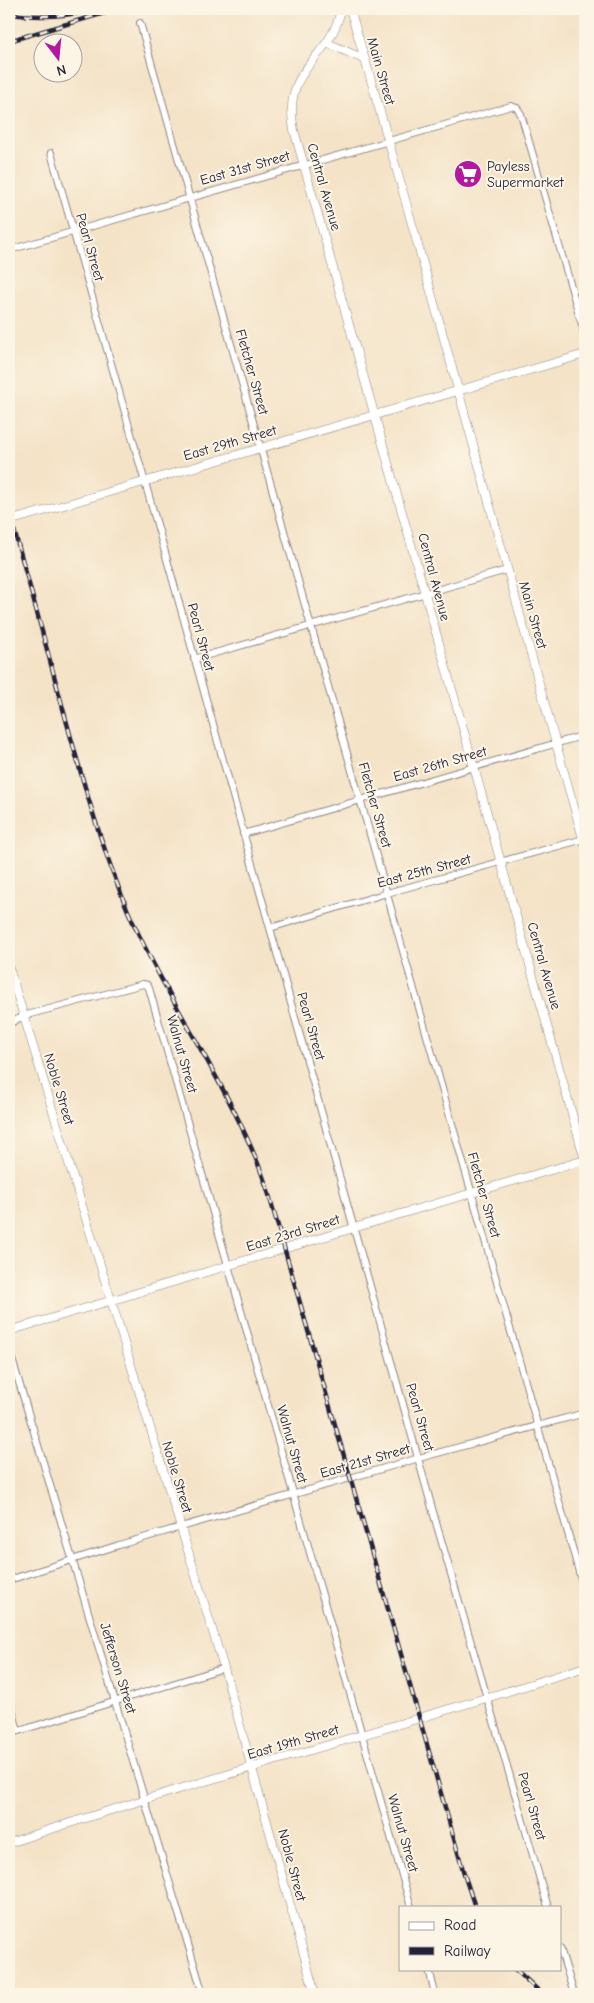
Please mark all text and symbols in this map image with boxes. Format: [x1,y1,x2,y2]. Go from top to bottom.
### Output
north arrow [32,32,82,82]
street label: Main Street [363,35,399,108]
text: N [55,61,68,79]
street label: Central Avenue [303,141,345,233]
street label: East 31st Street [198,147,293,189]
place label: Payless Supermarket [487,158,565,191]
supermarket icon: Payless Supermarket [453,159,483,189]
street label: Pearl Street [72,211,108,284]
street label: Fletcher Street [232,327,273,418]
street label: East 29th Street [181,421,280,464]
street label: Central Avenue [414,531,454,623]
street label: Main Street [515,579,551,652]
street label: Pearl Street [184,601,219,674]
street label: East 26th Street [391,742,490,785]
street label: Fletcher Street [355,760,396,851]
street label: East 25th Street [375,850,474,892]
street label: Central Avenue [523,920,565,1012]
street label: Pearl Street [293,990,329,1063]
street label: Walnut Street [163,1013,201,1096]
street label: Noble Street [40,1051,78,1128]
street label: Fletcher Street [464,1150,505,1241]
street label: East 23rd Street [244,1210,343,1255]
street label: Pearl Street [402,1381,438,1454]
street label: Walnut Street [273,1403,311,1486]
street label: Noble Street [158,1439,196,1516]
street label: East 21st Street [318,1440,413,1482]
street label: Jefferson Street [96,1620,140,1716]
street label: East 19th Street [245,1721,342,1763]
street label: Pearl Street [514,1770,550,1843]
street label: Walnut Street [384,1792,422,1875]
street label: Noble Street [274,1827,310,1904]
legend [399,1906,562,1970]
text: Road [444,1916,476,1934]
text: Railway [444,1942,491,1960]

